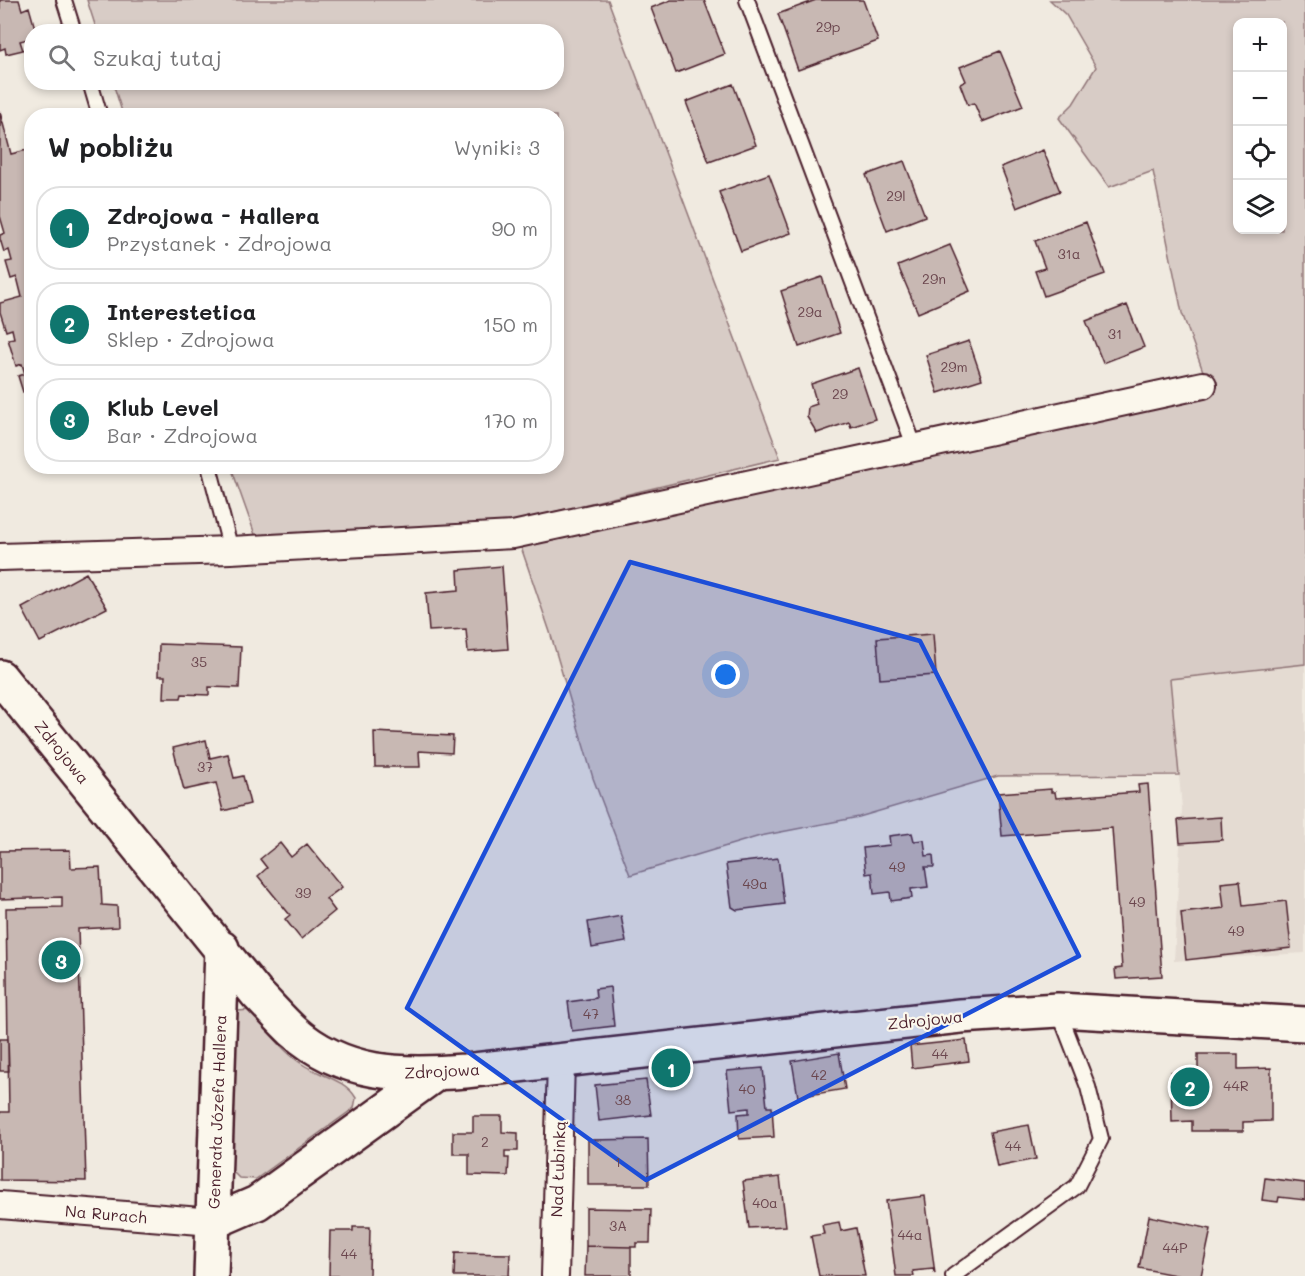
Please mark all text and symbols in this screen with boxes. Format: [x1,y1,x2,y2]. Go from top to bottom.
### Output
house number: 29p [816,17,840,36]
map controls [1233,18,1287,234]
button: + [1233,18,1287,72]
search box [24,24,564,90]
icon: search [45,41,78,74]
text: Szukaj tutaj [93,43,222,72]
button: − [1233,72,1287,126]
button: locate [1233,126,1287,180]
text: W pobliżu [48,130,174,164]
text: Wyniki: 3 [454,134,540,160]
button: layers [1233,180,1287,234]
house number: 29l [886,186,906,205]
text: Zdrojowa - Hallera [107,201,320,230]
text: 1 [65,215,74,241]
text: 90 m [492,215,538,241]
text: Przystanek · Zdrojowa [107,230,332,256]
house number: 31a [1057,244,1081,263]
house number: 29n [922,269,946,288]
text: Interestetica [107,297,256,326]
house number: 29a [798,302,822,321]
text: 2 [64,311,75,337]
text: 150 m [483,311,538,337]
house number: 31 [1108,324,1122,343]
text: Sklep · Zdrojowa [107,326,275,352]
house number: 29m [940,357,968,376]
house number: 29 [832,384,848,403]
text: Klub Level [107,393,219,422]
text: 3 [64,407,76,433]
text: 170 m [483,407,538,433]
text: Bar · Zdrojowa [107,422,258,448]
house number: 35 [191,652,207,671]
your location [711,660,740,689]
street label: Zdrojowa [30,716,94,788]
house number: 37 [197,757,213,776]
house number: 49 [889,857,905,876]
house number: 49a [742,874,768,893]
house number: 39 [295,883,311,902]
house number: 49 [1129,892,1145,911]
house number: 49 [1228,921,1244,940]
pin: 3 [42,938,80,982]
house number: 47 [583,1004,599,1023]
street label: Zdrojowa [886,1005,964,1034]
street label: Generała Józefa Hallera [203,1015,230,1209]
house number: 44 [932,1044,949,1063]
pin: 1 [652,1046,690,1090]
street label: Zdrojowa [404,1058,480,1083]
pin: 2 [1170,1064,1210,1110]
house number: 42 [811,1065,827,1084]
house number: 44R [1223,1076,1249,1095]
house number: 40 [739,1079,756,1098]
house number: 38 [615,1090,631,1109]
street label: Nad Łubinką [545,1120,570,1218]
house number: 2 [481,1132,489,1151]
house number: 44 [1005,1136,1022,1155]
house number: 1 [615,1152,621,1171]
house number: 40a [752,1193,778,1212]
street label: Na Rurach [64,1199,148,1228]
house number: 3A [609,1216,627,1235]
house number: 44a [897,1225,923,1244]
house number: 44P [1163,1238,1188,1257]
house number: 44 [341,1244,358,1263]

